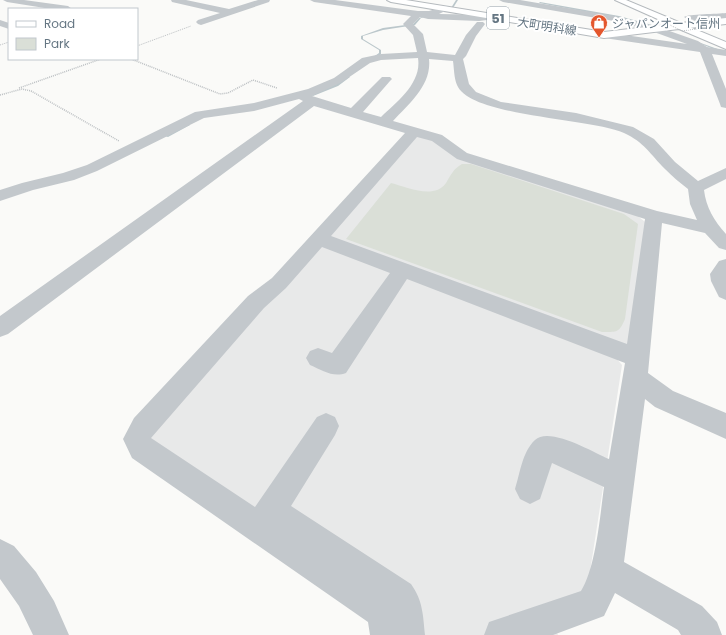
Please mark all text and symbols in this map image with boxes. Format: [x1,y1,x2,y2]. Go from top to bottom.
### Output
road number: 51 [487,7,509,29]
legend [8,8,138,60]
street label: 大町明科線 [516,13,578,39]
shop icon: ジャパンオート信州 [589,13,609,38]
text: Road [44,15,75,32]
place label: ジャパンオート信州 [612,15,720,32]
text: Park [44,35,71,52]

